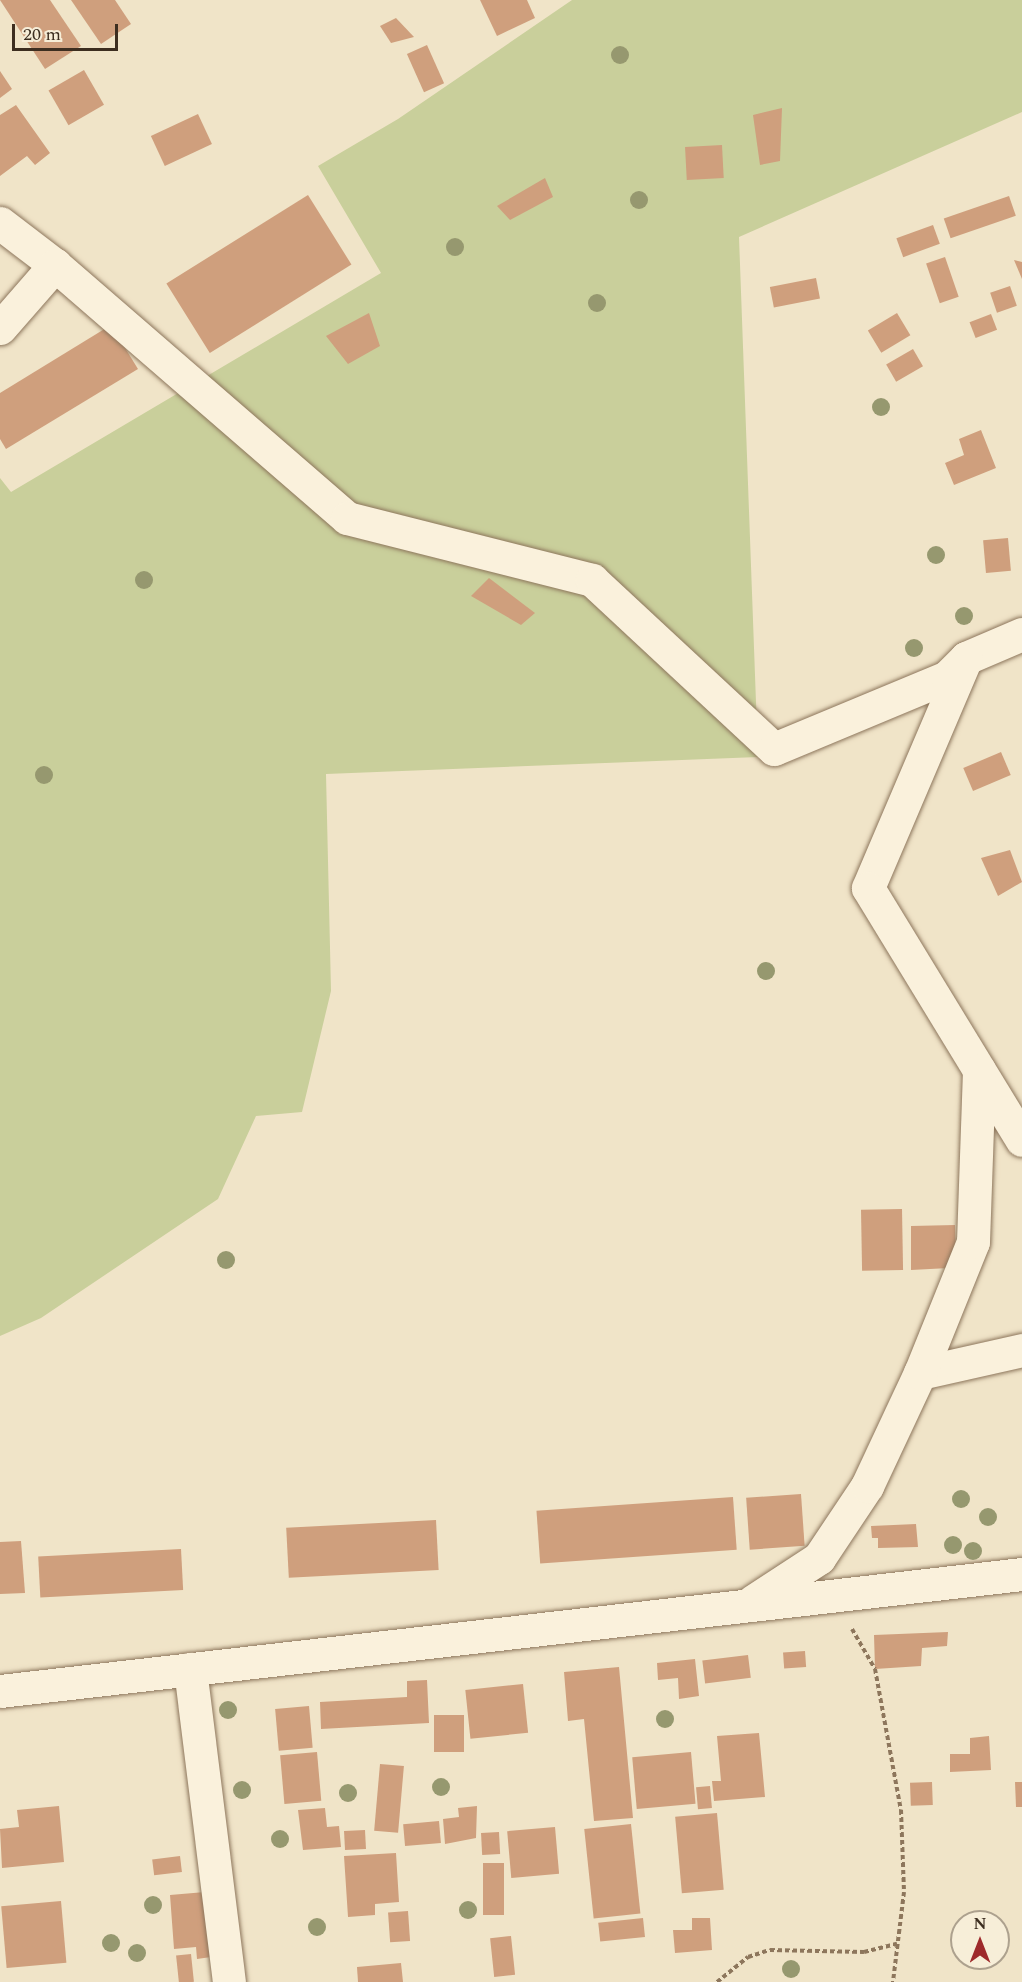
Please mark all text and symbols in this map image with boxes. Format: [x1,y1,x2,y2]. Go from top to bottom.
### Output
scale bar [15,12,122,50]
text: 20 m [23,21,61,48]
north arrow [950,1910,1010,1970]
text: N [973,1912,987,1936]

